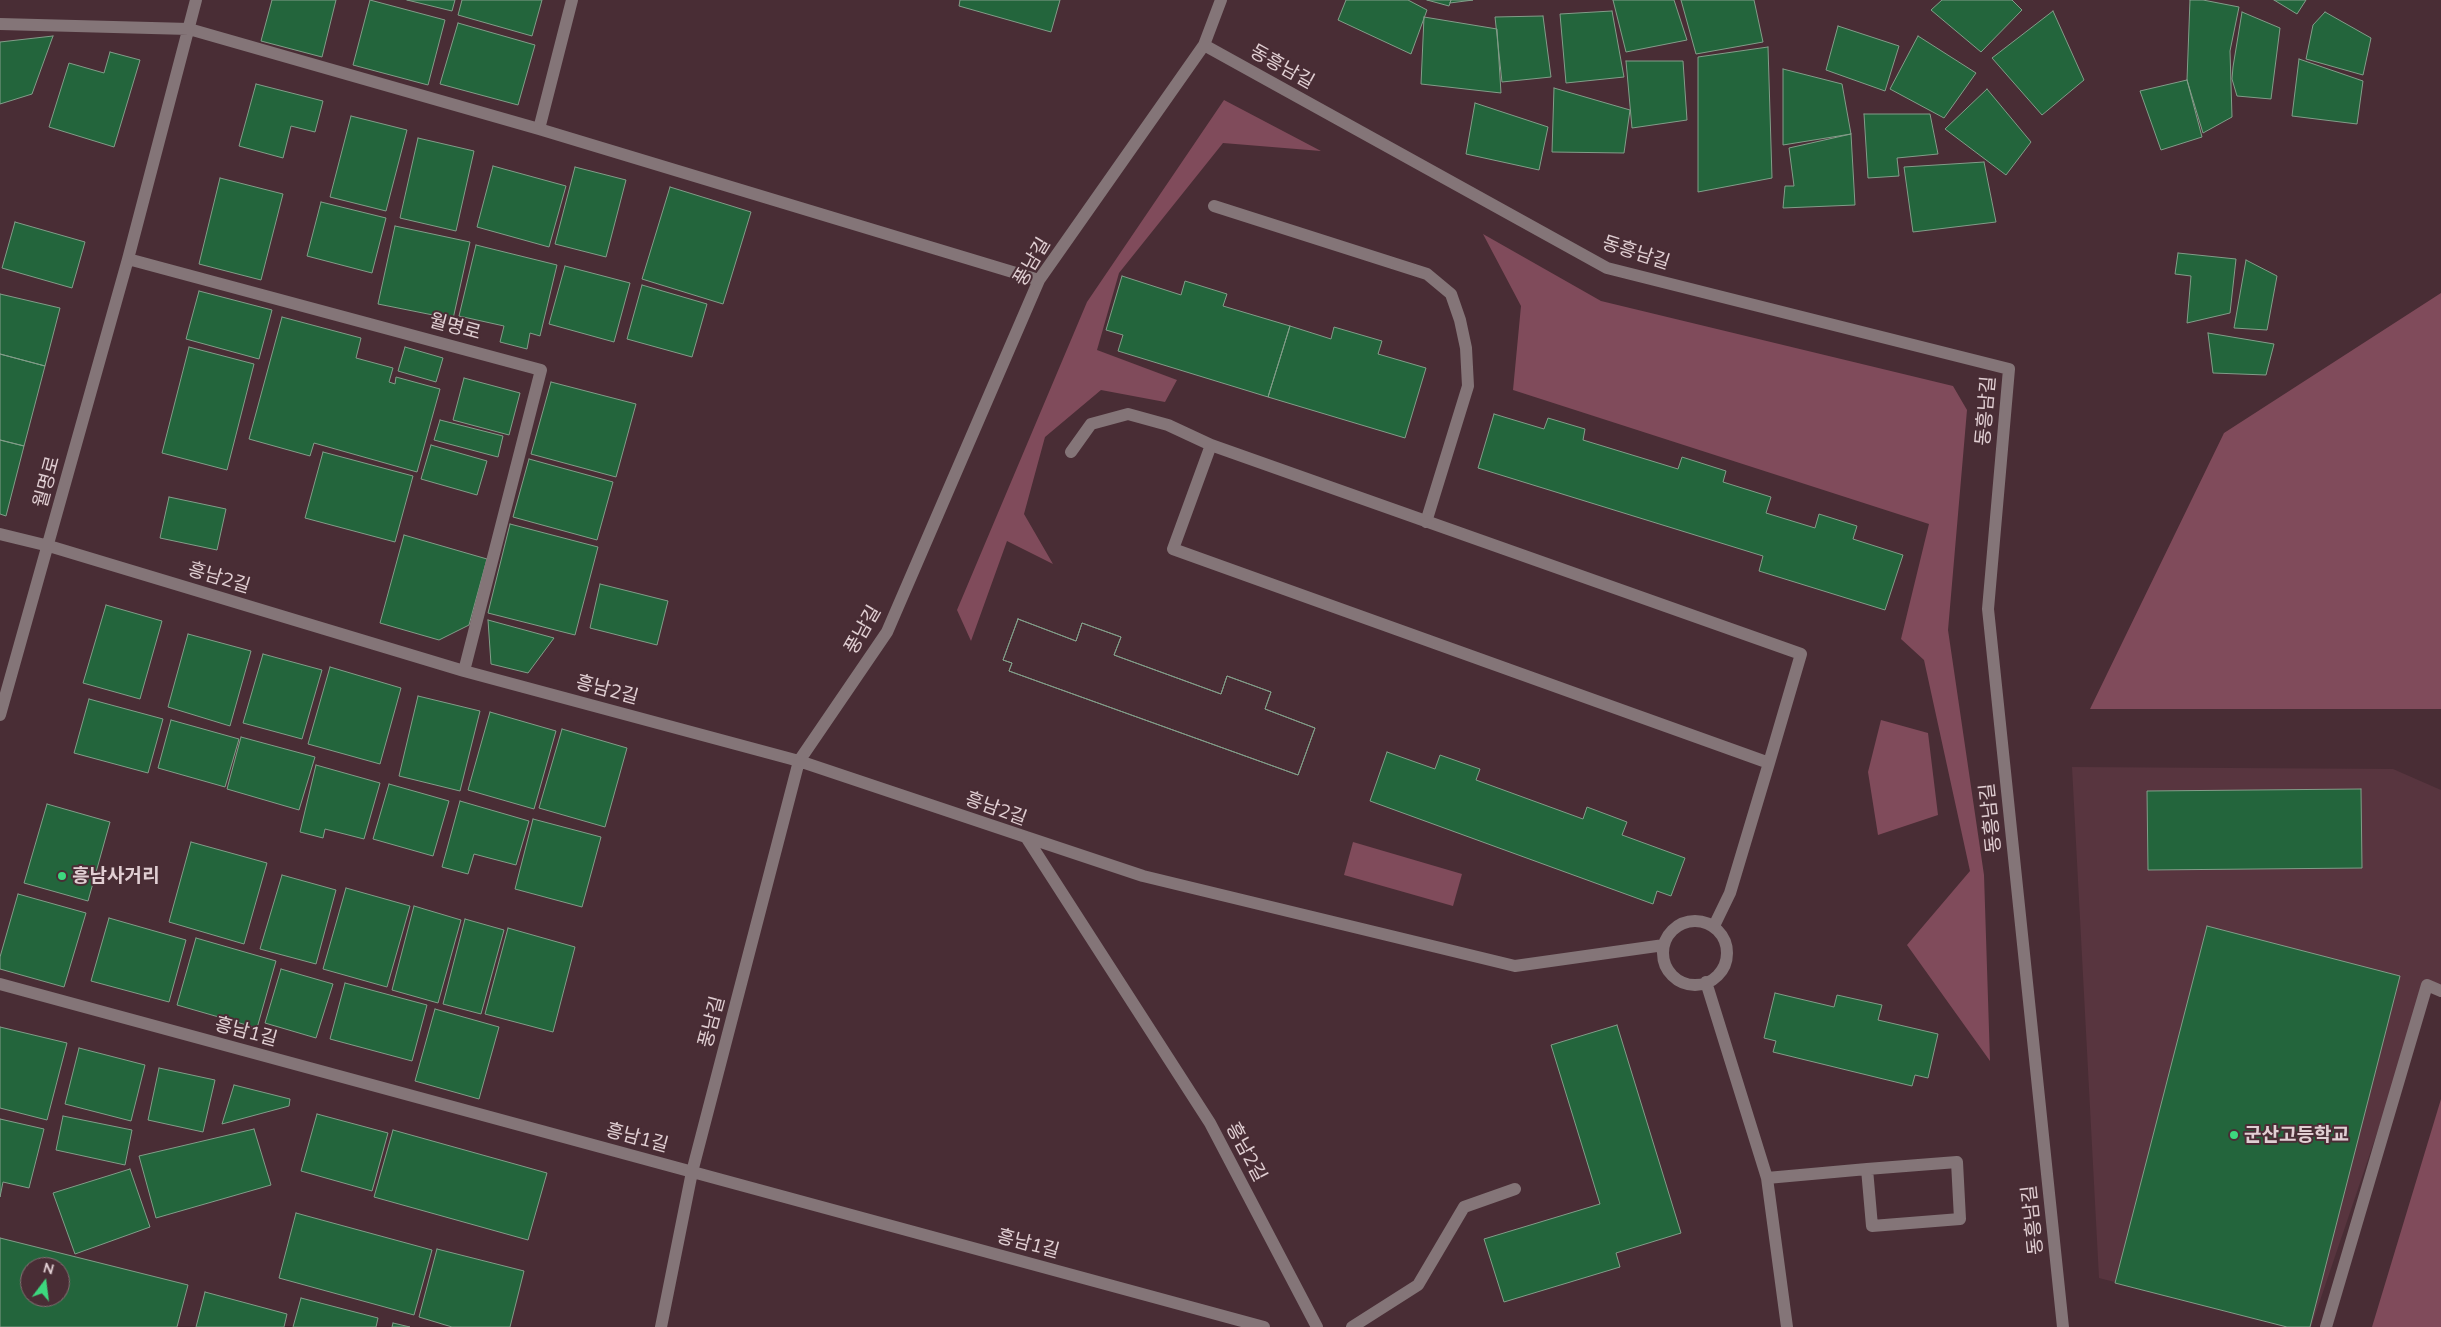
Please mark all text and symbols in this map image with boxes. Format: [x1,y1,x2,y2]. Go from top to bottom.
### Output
street label: 동흥남길 [1246,40,1318,94]
street label: 동흥남길 [1599,231,1673,275]
street label: 풍남길 [1009,234,1055,290]
street label: 월명로 [427,309,483,345]
street label: 동흥남길 [1972,375,2000,447]
street label: 월명로 [29,454,65,510]
street label: 흥남2길 [185,558,253,598]
street label: 풍남길 [840,602,886,658]
street label: 흥남2길 [573,671,641,709]
street label: 동흥남길 [1976,782,2006,854]
street label: 흥남2길 [962,787,1030,831]
place label: 흥남사거리 [72,865,159,887]
marker: 흥남사거리 [56,870,68,882]
street label: 풍남길 [694,994,730,1050]
street label: 흥남1길 [212,1013,280,1051]
street label: 흥남2길 [1221,1118,1271,1186]
street label: 흥남1길 [603,1119,671,1157]
place label: 군산고등학교 [2244,1124,2349,1146]
marker: 군산고등학교 [2228,1129,2240,1141]
street label: 동흥남길 [2018,1184,2048,1256]
street label: 흥남1길 [994,1225,1062,1263]
north arrow [20,1257,70,1307]
text: N [41,1258,56,1279]

